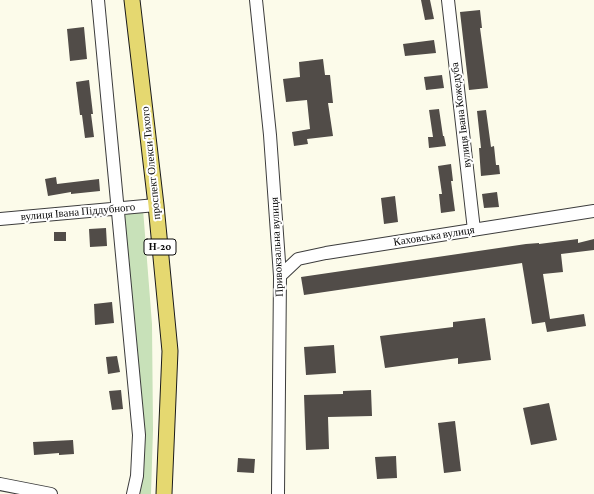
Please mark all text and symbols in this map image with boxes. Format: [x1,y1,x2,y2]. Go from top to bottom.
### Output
street label: вулиця Івана Кожедуба [448,61,474,169]
street label: проспект Олекси Тихого [138,106,164,220]
street label: Привокзальна вулиця [268,197,286,297]
street label: вулиця Івана Піддубного [20,200,136,224]
street label: Каховська вулиця [392,223,476,249]
road number: Н-20 [144,239,176,255]

